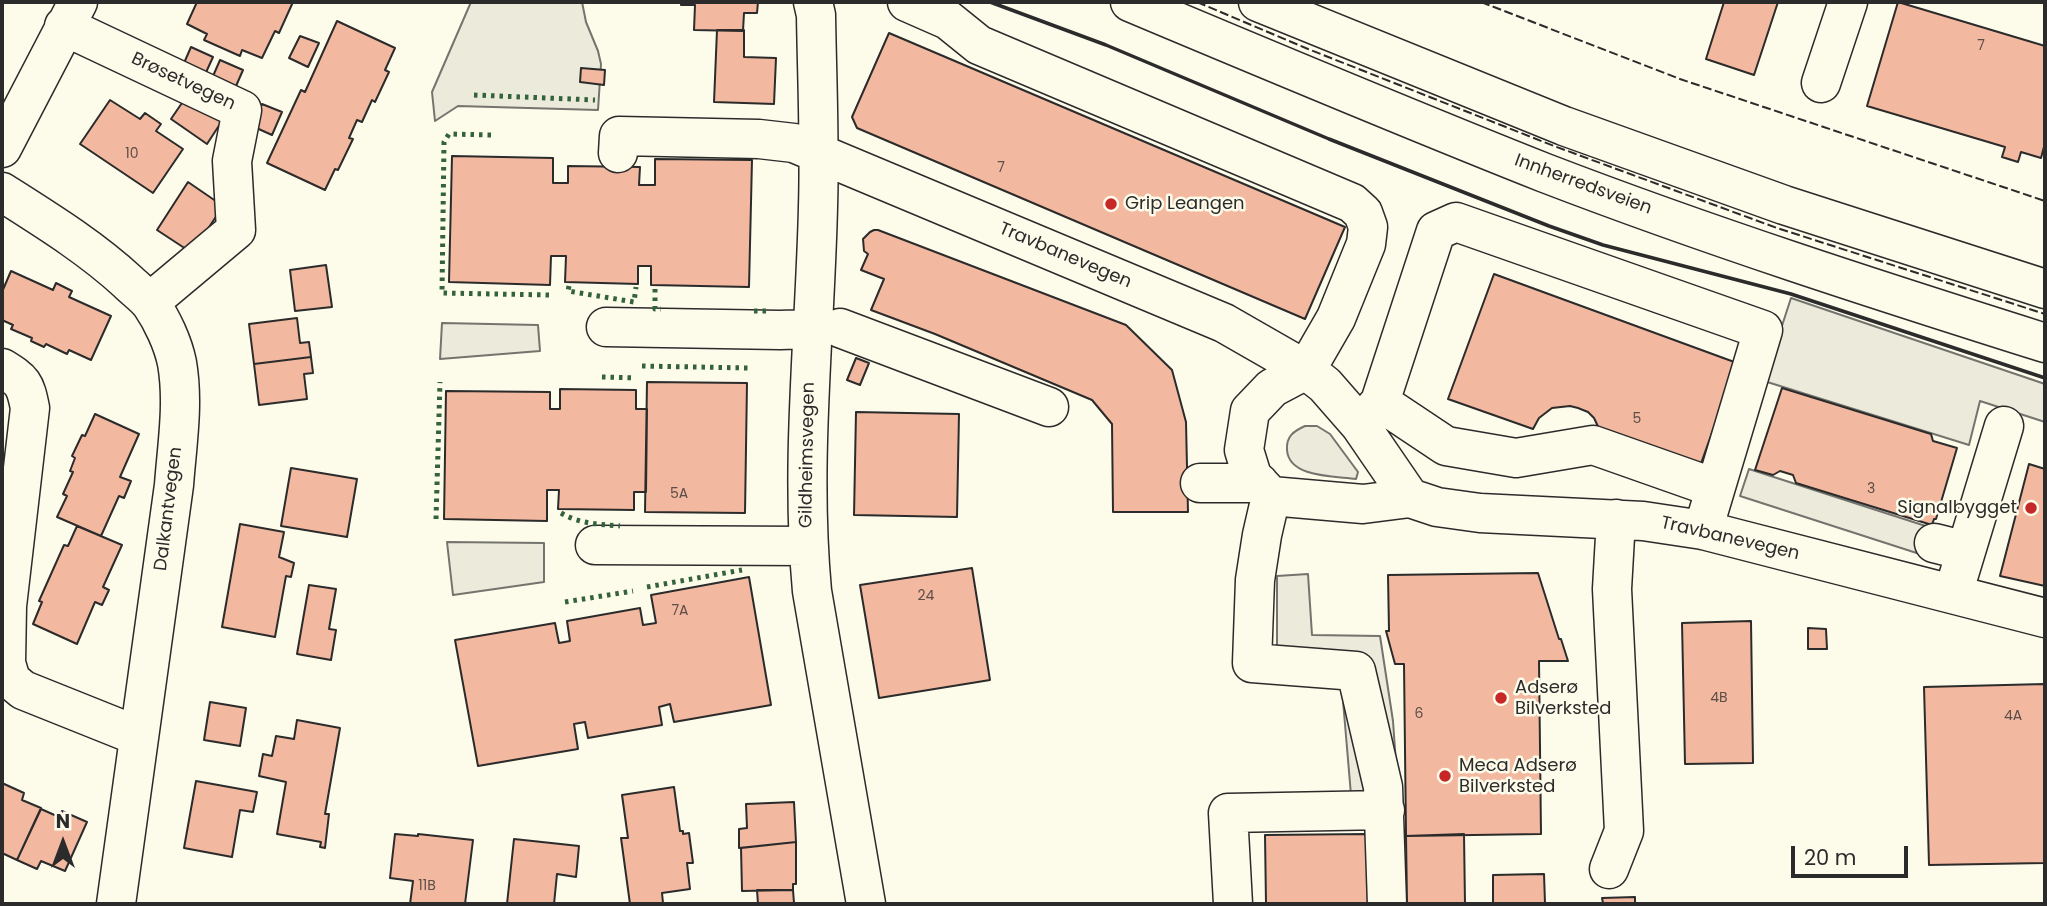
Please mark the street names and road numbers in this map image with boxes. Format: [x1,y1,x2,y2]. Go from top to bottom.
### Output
street label: Brøsetvegen [127,48,239,116]
street label: Innherredsveien [1511,150,1655,220]
street label: Travbanevegen [995,218,1135,294]
street label: Gildheimsvegen [796,382,820,528]
street label: Dalkantvegen [151,446,187,572]
street label: Travbanevegen [1658,513,1802,565]

